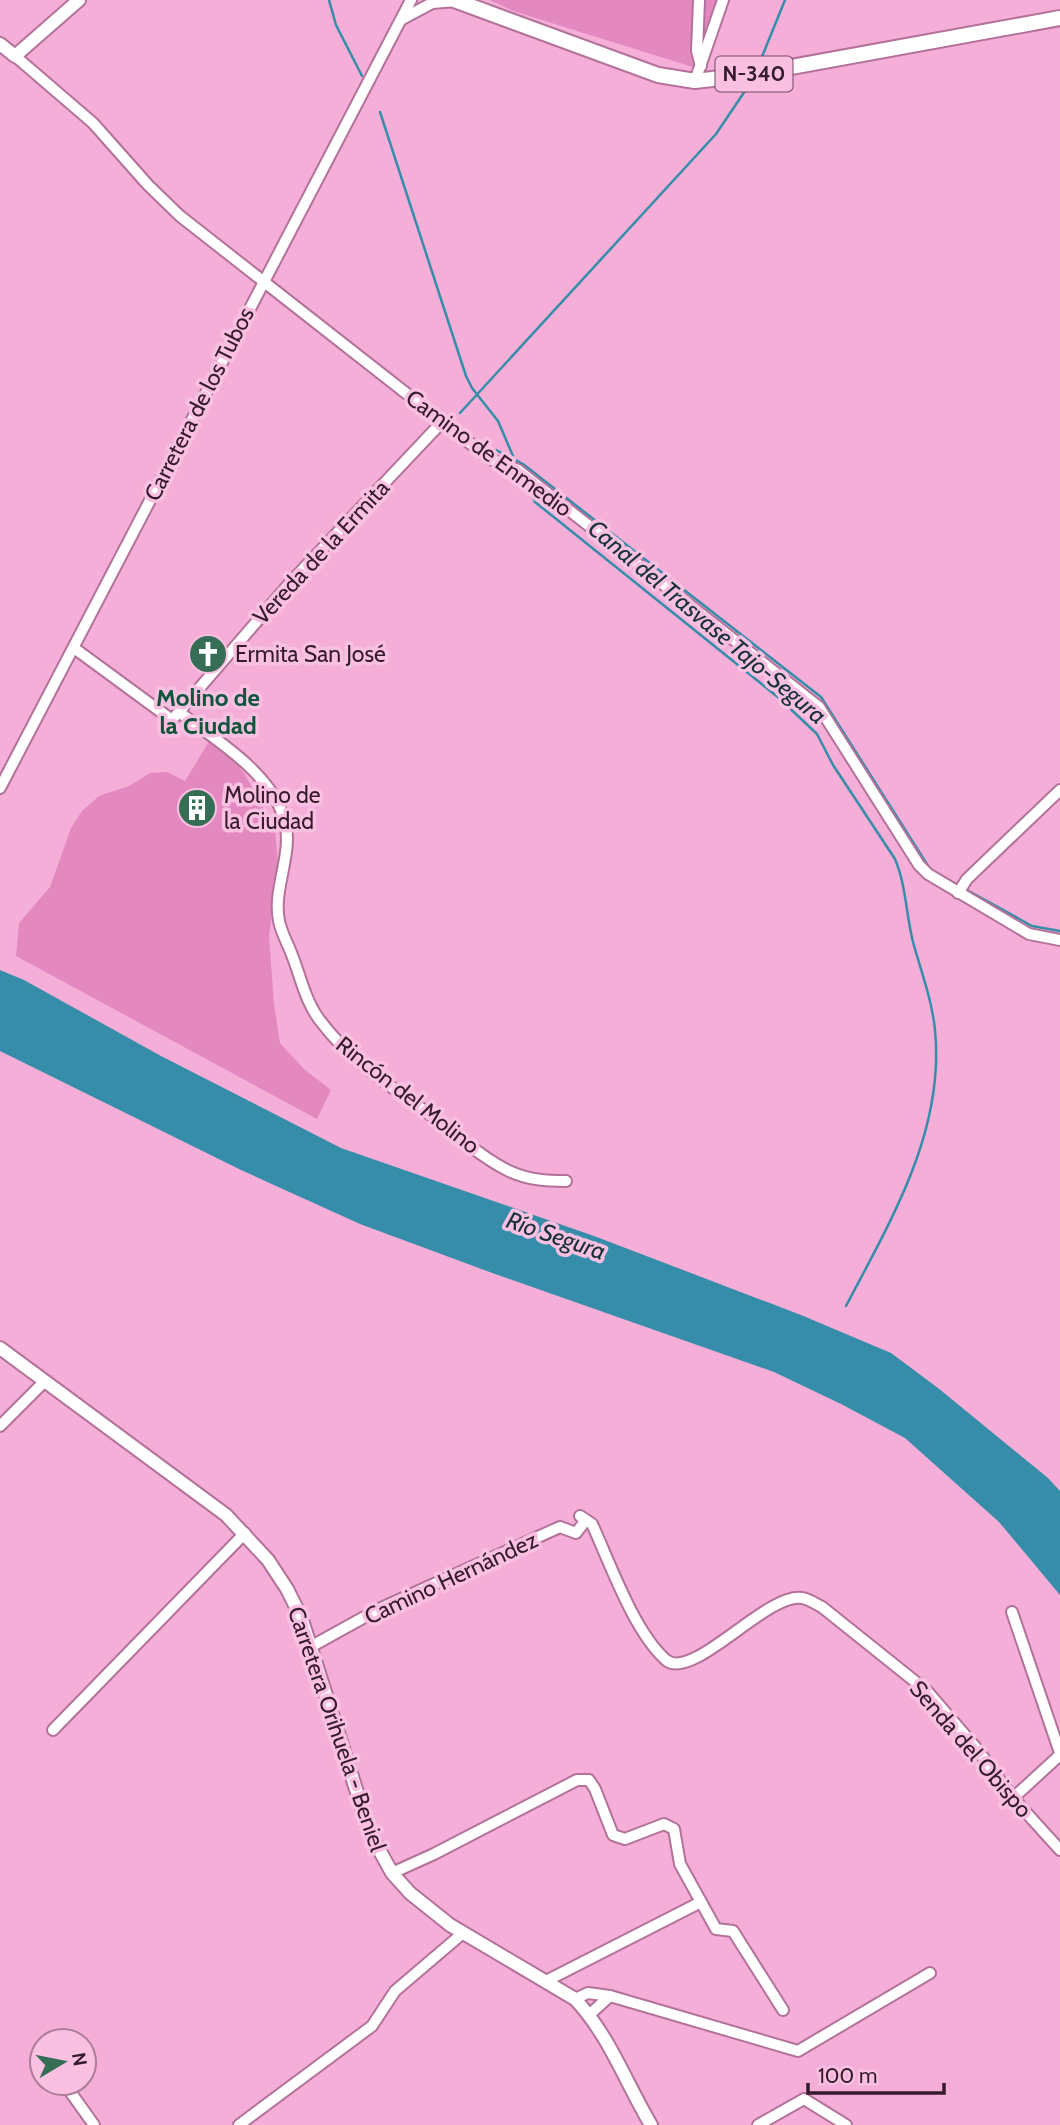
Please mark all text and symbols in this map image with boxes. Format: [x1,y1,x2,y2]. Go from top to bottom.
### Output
road number: N-340 [716,56,792,92]
street label: Carretera de los Tubos [138,302,260,506]
street label: Camino de Enmedio [401,383,577,523]
street label: Vereda de la Ermita [247,474,395,630]
water label: Canal del Trasvase Tajo-Segura [582,513,832,730]
church icon: Ermita San José [187,633,229,675]
place label: Ermita San José [235,640,386,668]
district label: Molino de la Ciudad [156,683,260,740]
place label: Molino de la Ciudad [224,781,321,835]
building icon: Molino de la Ciudad [176,787,218,829]
street label: Rincón del Molino [331,1030,485,1160]
water label: Río Segura [503,1205,609,1266]
street label: Camino Hernández [360,1526,542,1630]
street label: Carretera Orihuela - Beniel [282,1603,392,1856]
street label: Senda del Obispo [904,1675,1038,1823]
north arrow [28,2027,98,2097]
text: N [67,2051,92,2068]
scale bar [808,2052,944,2096]
text: 100 m [818,2063,877,2088]

